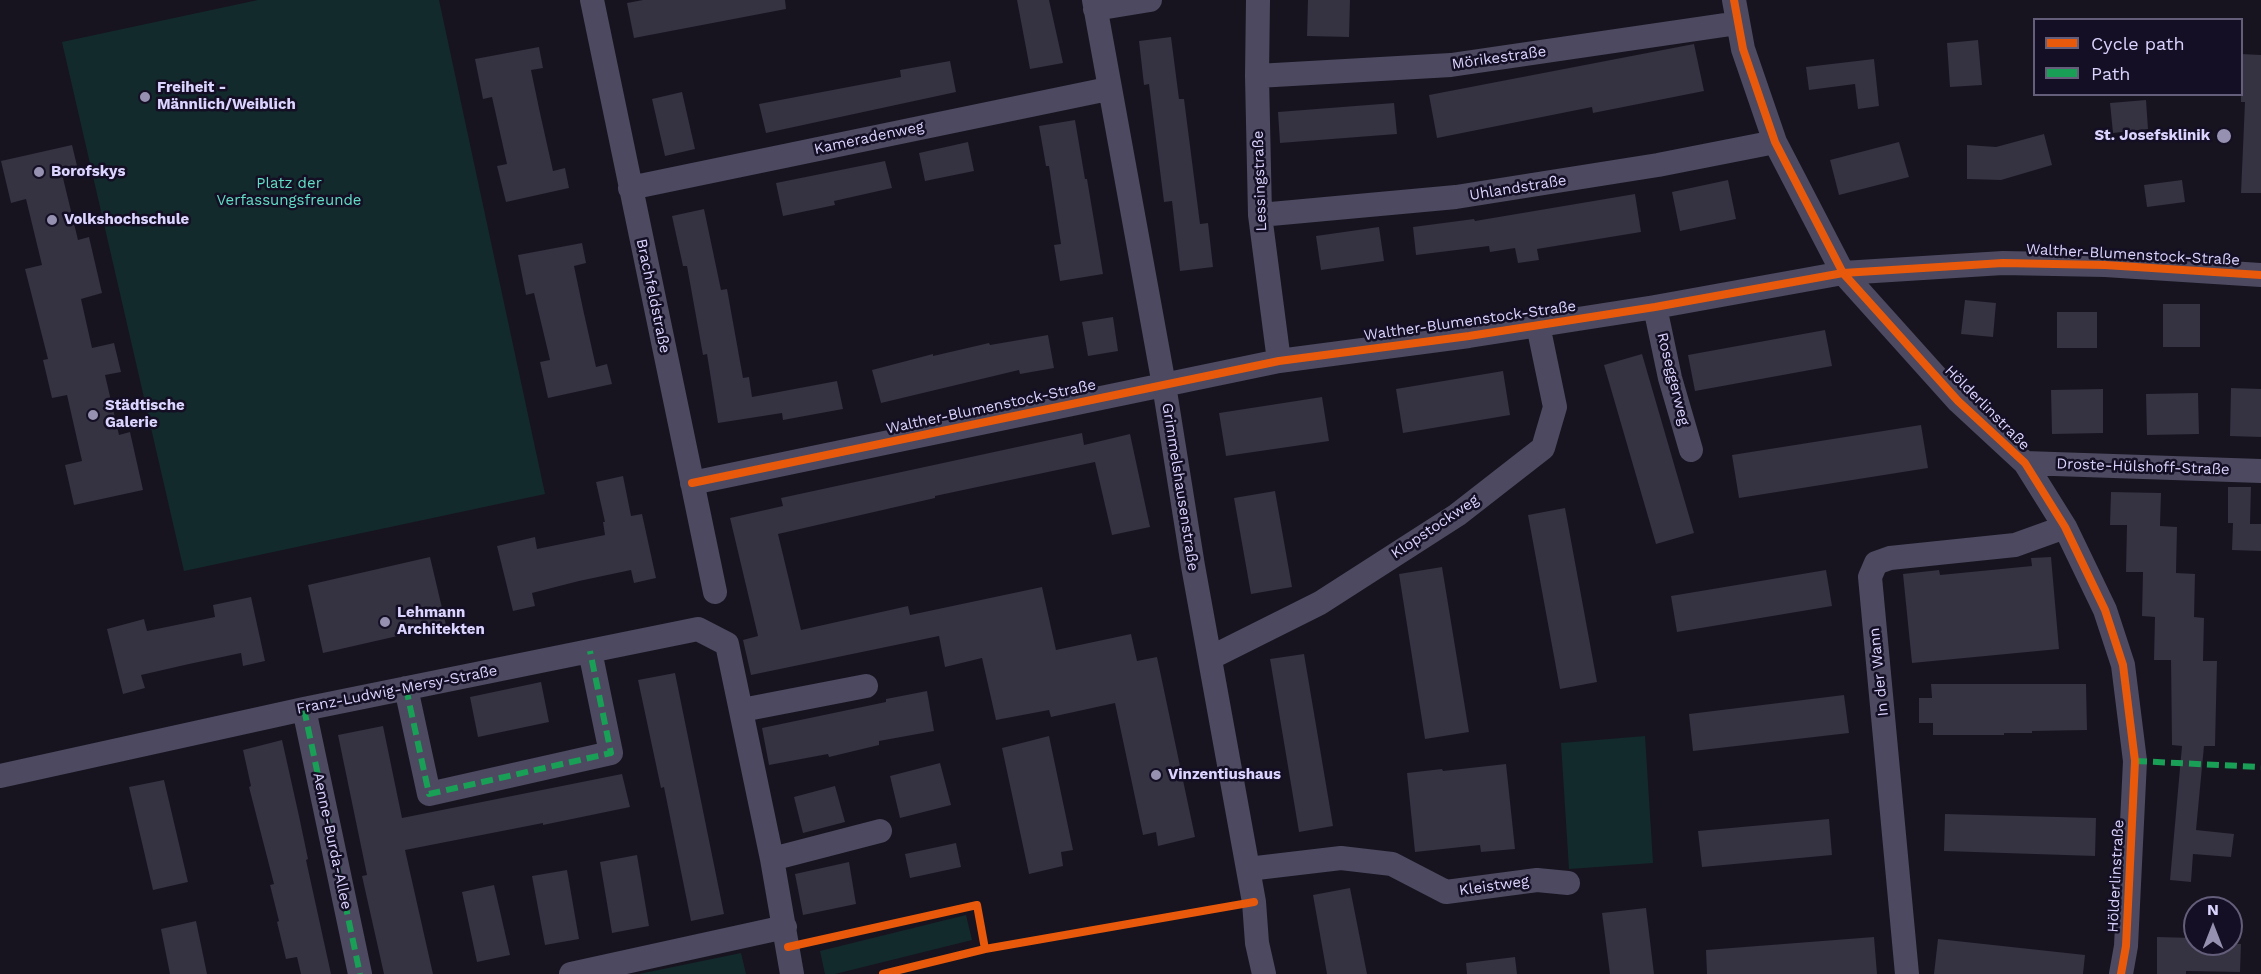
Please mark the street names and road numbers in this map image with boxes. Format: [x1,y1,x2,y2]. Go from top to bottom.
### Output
street label: Mörikestraße [1451,42,1547,74]
street label: Kameradenweg [813,118,925,158]
street label: Lessingstraße [1249,130,1271,232]
street label: Uhlandstraße [1468,171,1568,205]
street label: Brachfeldstraße [632,237,674,355]
street label: Walther-Blumenstock-Straße [2026,240,2240,270]
street label: Walther-Blumenstock-Straße [1363,297,1577,345]
street label: Roseggerweg [1653,331,1693,427]
street label: Hölderlinstraße [1941,362,2033,454]
street label: Walther-Blumenstock-Straße [884,376,1098,438]
street label: Grimmelshausenstraße [1158,402,1202,572]
street label: Droste-Hülshoff-Straße [2056,455,2230,479]
street label: Klopstockweg [1388,491,1482,563]
street label: In der Wann [1865,627,1893,717]
street label: Franz-Ludwig-Mersy-Straße [295,662,499,718]
street label: Aenne-Burda-Allee [309,771,355,911]
street label: Hölderlinstraße [2104,819,2128,933]
street label: Kleistweg [1458,872,1530,900]

